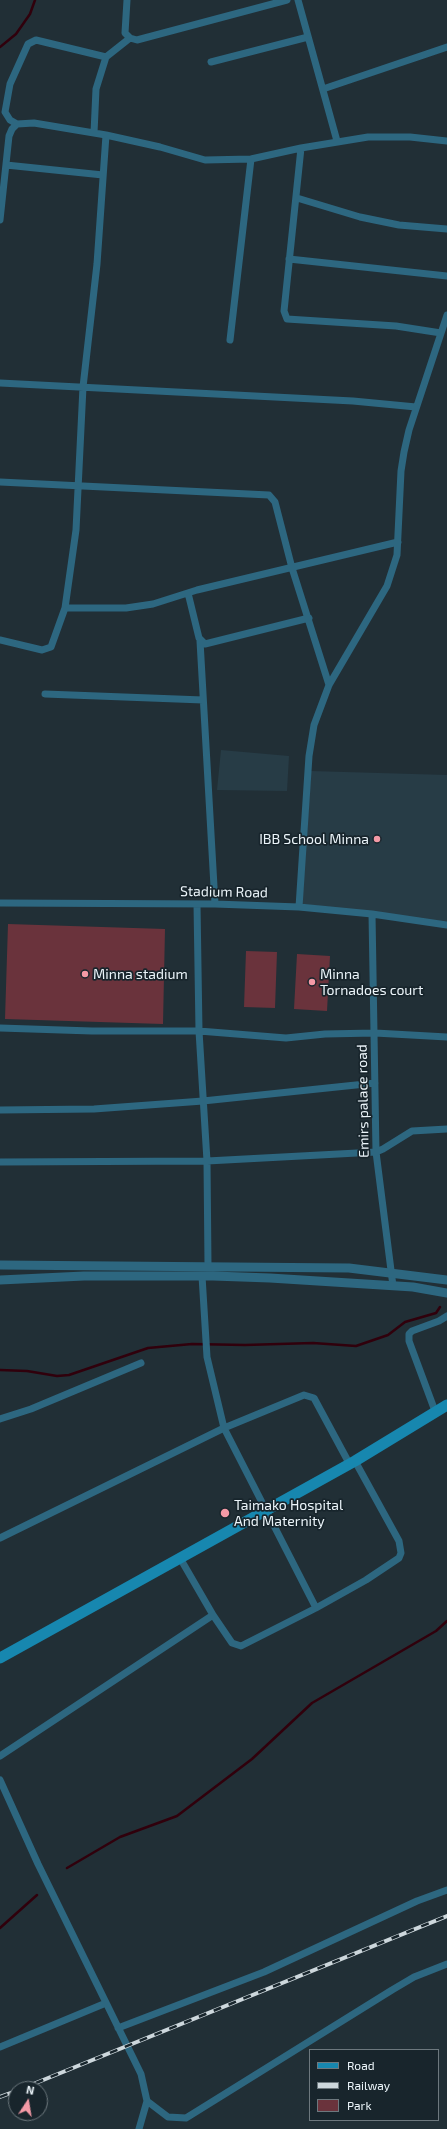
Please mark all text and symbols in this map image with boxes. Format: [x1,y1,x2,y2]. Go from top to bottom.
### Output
place label: IBB School Minna [259,831,369,847]
marker: IBB School Minna [372,834,382,844]
street label: Stadium Road [180,883,268,901]
place label: Minna stadium [93,966,188,982]
place label: Minna Tornadoes court [320,966,423,998]
marker: Minna stadium [80,969,90,979]
marker: Minna Tornadoes court [307,977,317,987]
street label: Emirs palace road [354,1044,372,1158]
place label: Taimako Hospital And Maternity [234,1497,343,1530]
marker: Taimako Hospital And Maternity [219,1507,231,1519]
legend [309,2049,439,2121]
text: Road [347,2058,375,2072]
text: Railway [347,2078,390,2092]
north arrow [8,2081,48,2121]
text: N [25,2083,36,2097]
text: Park [347,2098,372,2112]

